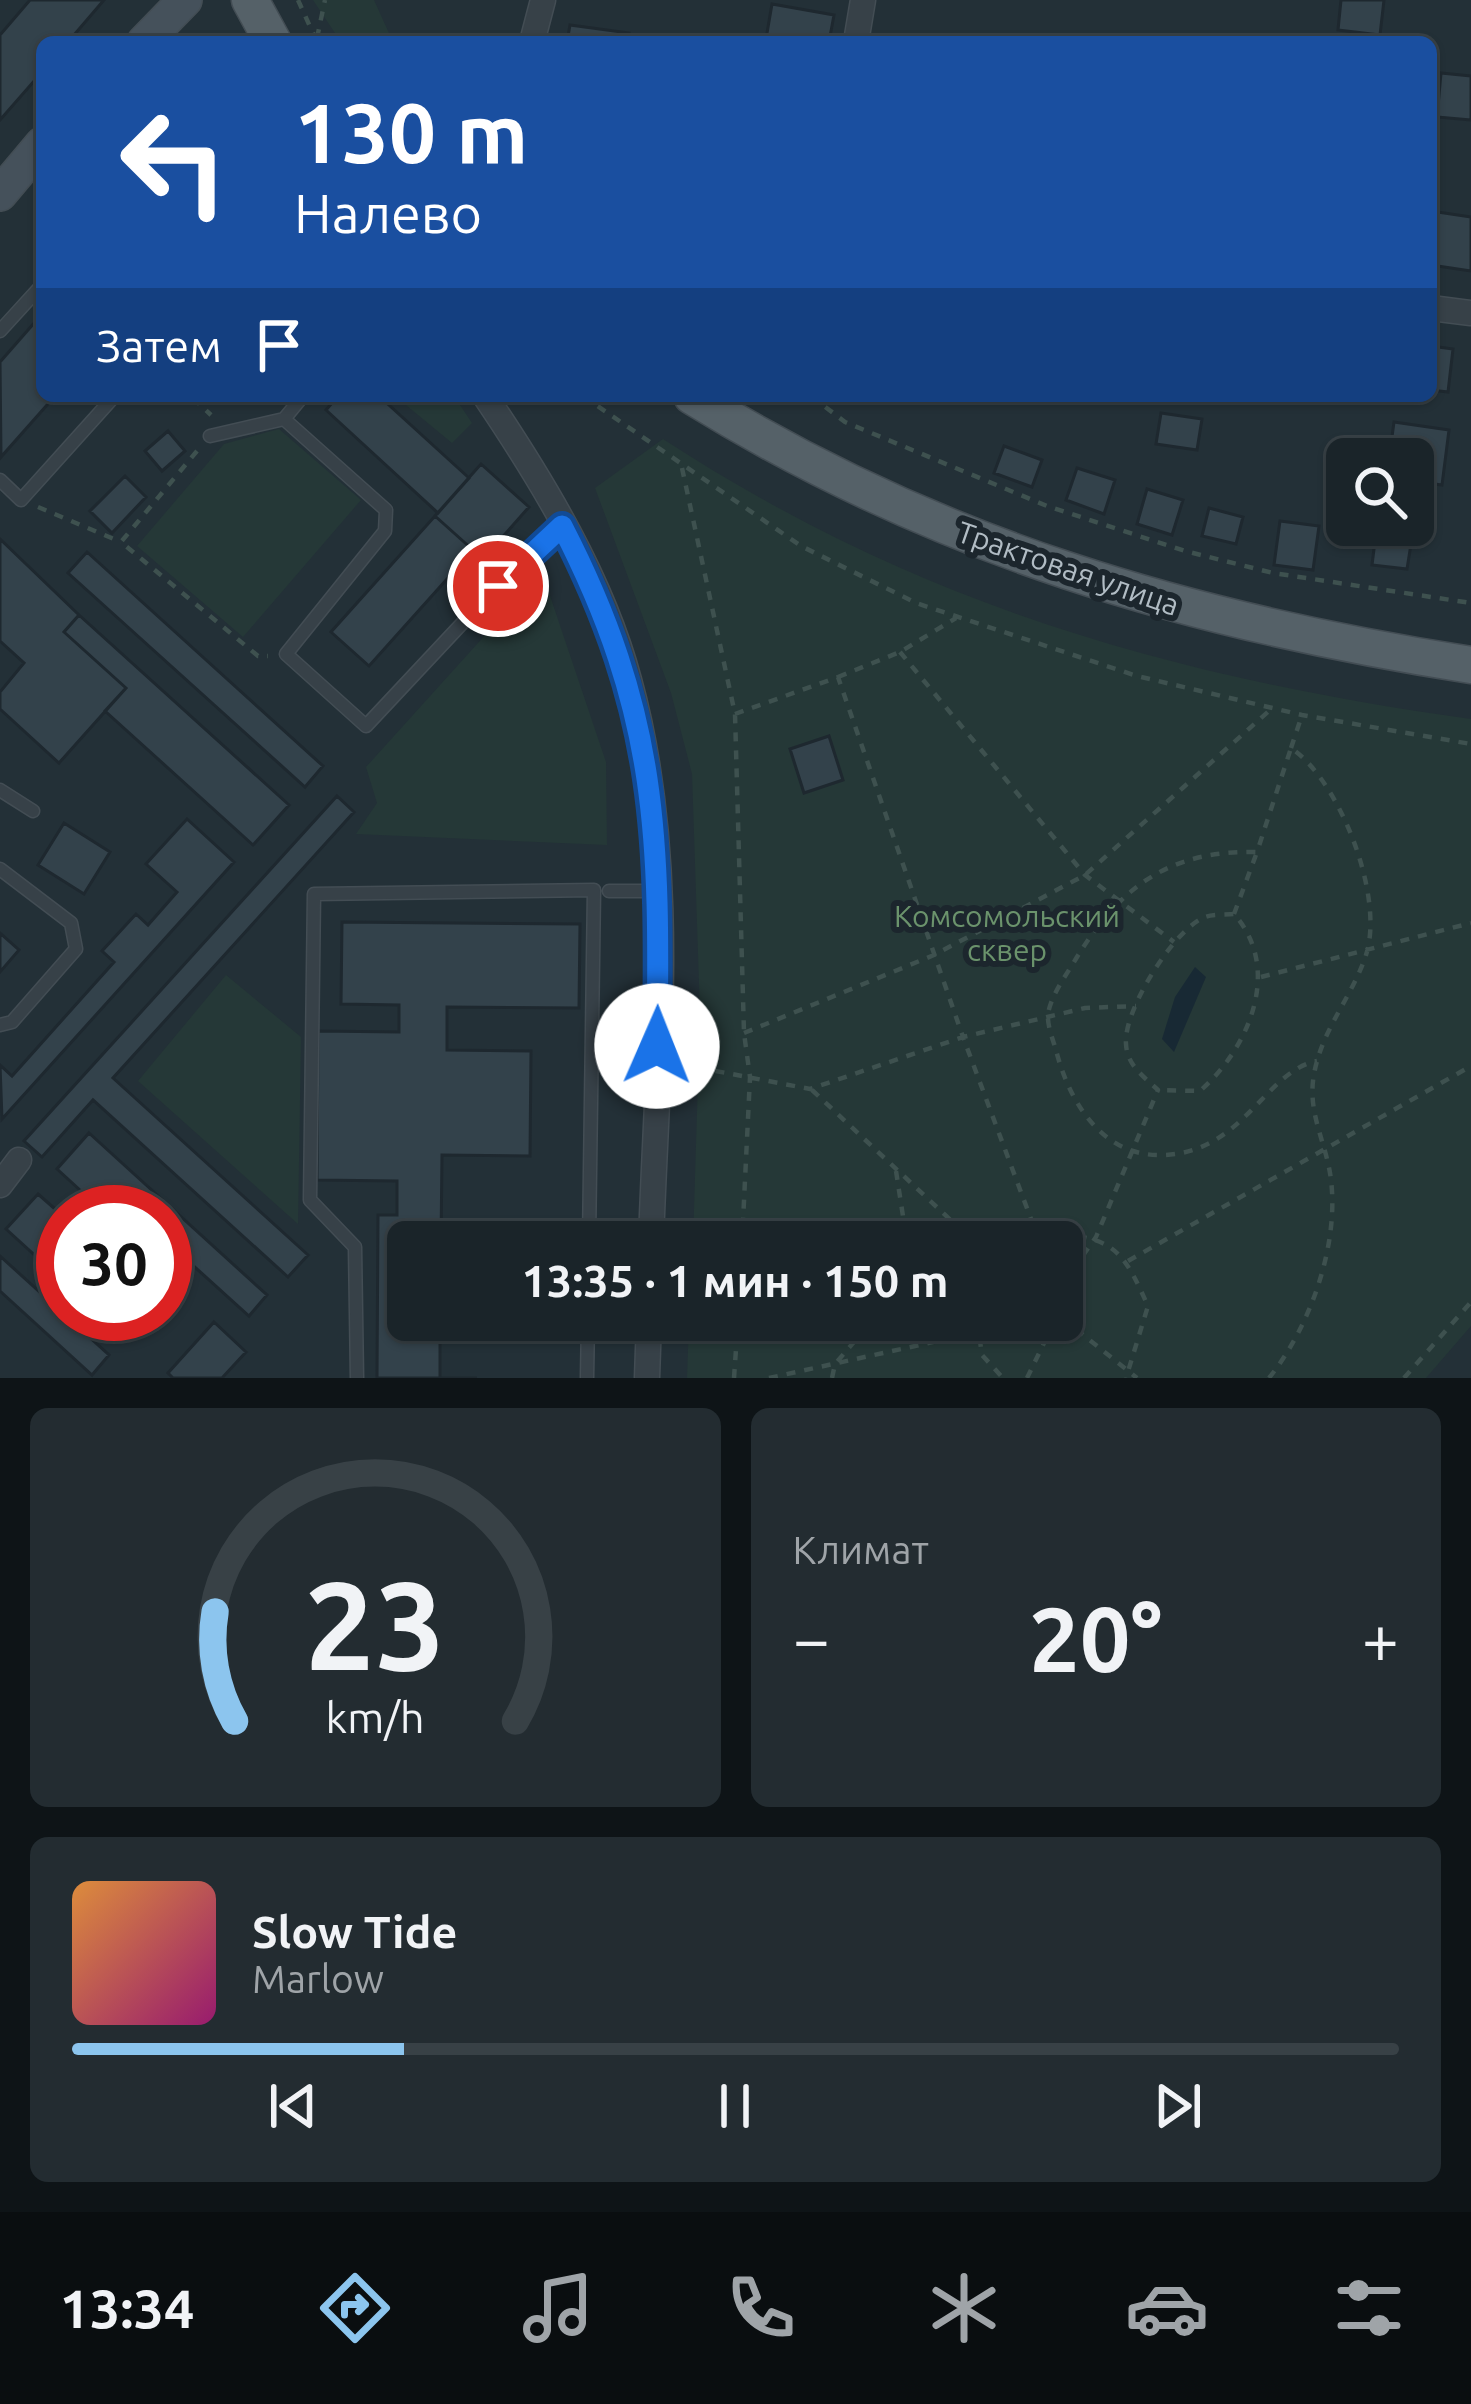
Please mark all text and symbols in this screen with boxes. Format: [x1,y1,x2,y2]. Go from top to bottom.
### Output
icon: left [96,84,252,240]
text: 130 m [294,85,528,179]
text: Налево [294,183,482,243]
icon: arrive [246,312,312,378]
text: Затем [96,320,222,371]
map controls [1326,438,1434,546]
button: search [1326,438,1434,546]
street label: Трактовая улица [953,514,1184,622]
pin [447,535,549,637]
icon: arrive [465,553,531,619]
park label: Комсомольский сквер [894,899,1120,967]
position arrow [594,983,720,1109]
speed limit sign: 30 [36,1185,192,1341]
text: 13:35 · 1 мин · 150 m [521,1255,949,1306]
text: Климат [793,1528,929,1571]
text: 23 [305,1554,446,1694]
text: 20° [1029,1588,1162,1689]
text: − [793,1601,830,1675]
text: + [1362,1601,1399,1675]
text: km/h [326,1692,425,1740]
text: Slow Tide [252,1906,457,1957]
text: Marlow [252,1957,384,2000]
icon: previous [260,2073,326,2139]
icon: pause [702,2073,768,2139]
icon: next [1145,2073,1211,2139]
icon: directions [313,2266,397,2350]
icon: music [516,2266,600,2350]
icon: phone [719,2266,803,2350]
icon: climate [922,2266,1006,2350]
icon: car [1125,2266,1209,2350]
icon: filters [1327,2266,1411,2350]
text: 13:34 [59,2278,195,2338]

